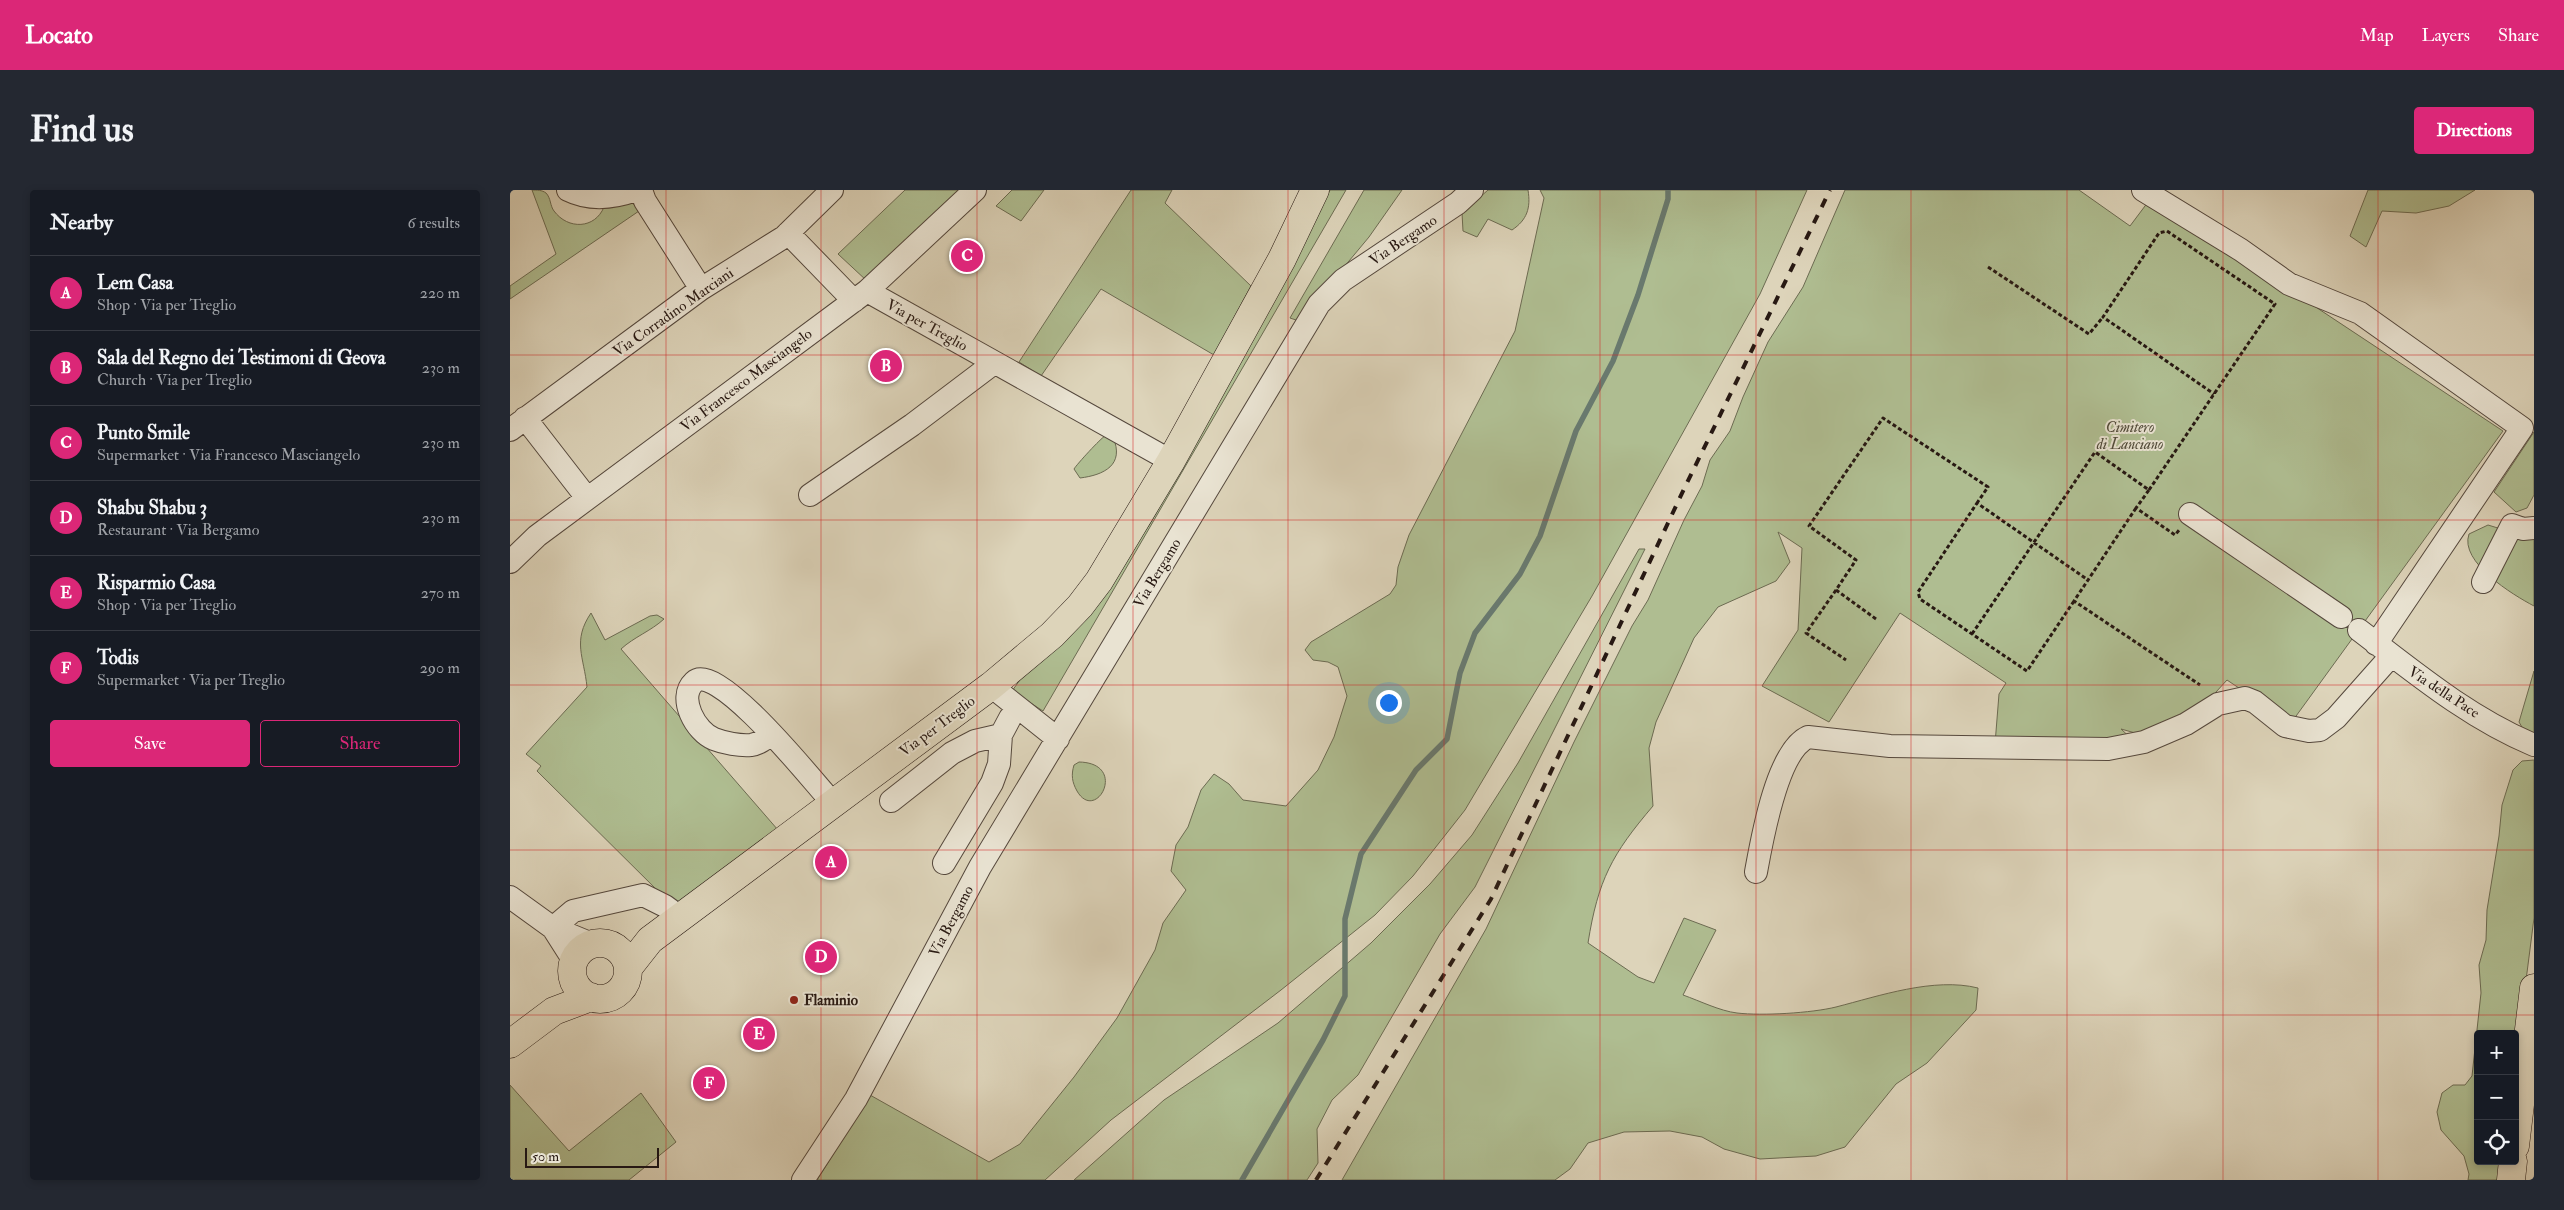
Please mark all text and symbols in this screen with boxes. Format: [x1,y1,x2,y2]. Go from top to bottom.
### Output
text: Locato [25,20,93,51]
text: Map [2360,24,2394,47]
text: Layers [2422,24,2470,47]
text: Share [2498,24,2539,47]
button: Directions [2414,107,2534,154]
text: Find us [30,108,134,152]
text: Nearby [50,209,113,236]
street label: Via Bergamo [1366,211,1441,270]
text: 6 results [408,213,460,233]
pin: C [951,237,983,275]
street label: Via Corradino Marciani [609,264,737,361]
text: Lem Casa [97,271,173,295]
text: A [61,283,71,303]
text: 220 m [420,283,460,303]
text: Shop · Via per Treglio [97,295,236,315]
street label: Via per Treglio [882,295,971,356]
street label: Via Francesco Masciangelo [676,325,816,436]
text: Sala del Regno dei Testimoni di Geova [97,346,385,370]
pin: B [870,347,902,385]
text: B [61,358,71,378]
text: 230 m [422,358,460,378]
text: Church · Via per Treglio [97,370,252,390]
park label: Cimitero di Lanciano [2096,418,2163,454]
text: Punto Smile [97,421,190,445]
text: C [60,433,72,453]
text: 230 m [422,433,460,453]
text: Supermarket · Via Francesco Masciangelo [97,445,360,465]
text: Shabu Shabu 3 [97,496,207,520]
text: D [59,508,73,528]
text: 230 m [422,508,460,528]
text: Restaurant · Via Bergamo [97,520,259,540]
street label: Via Bergamo [1129,535,1186,612]
text: Risparmio Casa [97,571,215,595]
text: E [60,583,72,603]
text: 270 m [421,583,460,603]
text: Shop · Via per Treglio [97,595,236,615]
text: Todis [97,646,139,670]
text: F [61,658,71,678]
text: 290 m [420,658,460,678]
street label: Via della Pace [2404,662,2483,723]
text: Supermarket · Via per Treglio [97,670,285,690]
your location [1376,690,1402,716]
street label: Via per Treglio [896,692,980,762]
button: Save [50,720,250,767]
button: Share [260,720,460,767]
pin: A [815,843,847,881]
street label: Via Bergamo [925,882,978,960]
pin: D [805,938,837,976]
place label: Flaminio [804,991,859,1010]
marker: Flaminio [788,994,800,1006]
pin: E [743,1015,775,1053]
map controls [2474,1030,2519,1165]
button: + [2474,1030,2519,1075]
pin: F [693,1064,725,1102]
button: − [2474,1075,2519,1120]
button: locate [2474,1120,2519,1165]
scale bar [525,1145,659,1168]
text: 50 m [532,1148,559,1165]

